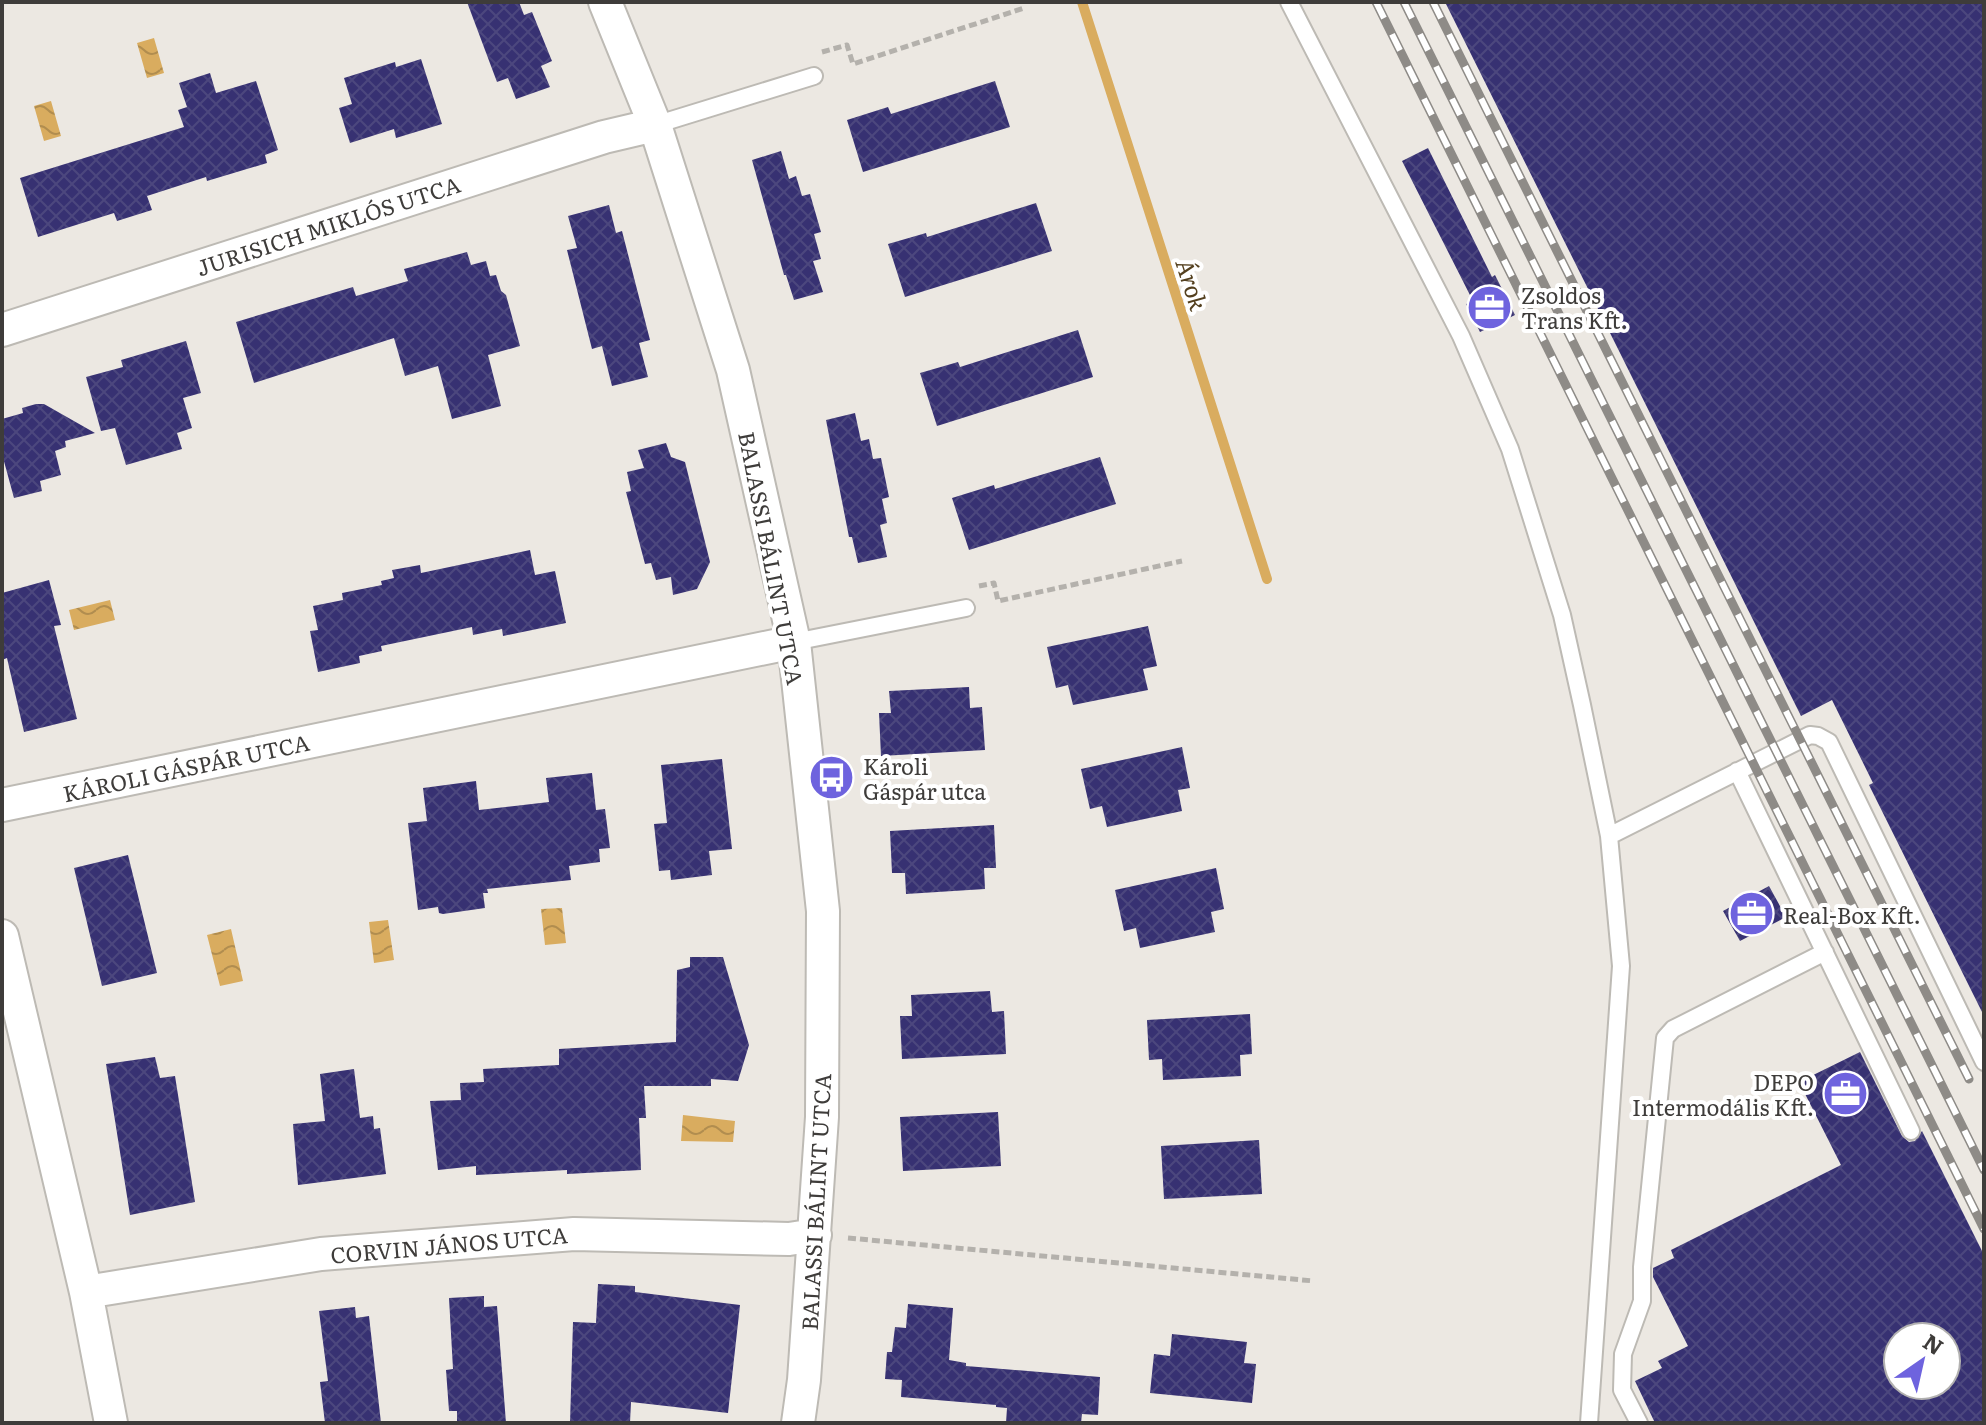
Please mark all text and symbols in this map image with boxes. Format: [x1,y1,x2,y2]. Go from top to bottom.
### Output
street label: JURISICH MIKLÓS UTCA [192,167,464,283]
water label: Árok [1168,254,1218,315]
place label: Zsoldos Trans Kft. [1521,278,1628,336]
office icon: Zsoldos Trans Kft. [1466,283,1514,331]
street label: BALASSI BÁLINT UTCA [731,428,813,688]
street label: KÁROLI GÁSPÁR UTCA [60,725,312,809]
place label: Károli Gáspár utca [863,749,986,807]
bus stop icon: Károli Gáspár utca [808,754,856,802]
office icon: Real-Box Kft. [1728,890,1776,938]
place label: Real-Box Kft. [1783,898,1921,931]
place label: DEPO Intermodális Kft. [1632,1065,1814,1123]
office icon: DEPO Intermodális Kft. [1821,1070,1869,1118]
street label: BALASSI BÁLINT UTCA [792,1073,838,1331]
street label: CORVIN JÁNOS UTCA [329,1217,569,1271]
north arrow [1882,1321,1962,1401]
text: N [1917,1324,1951,1362]

